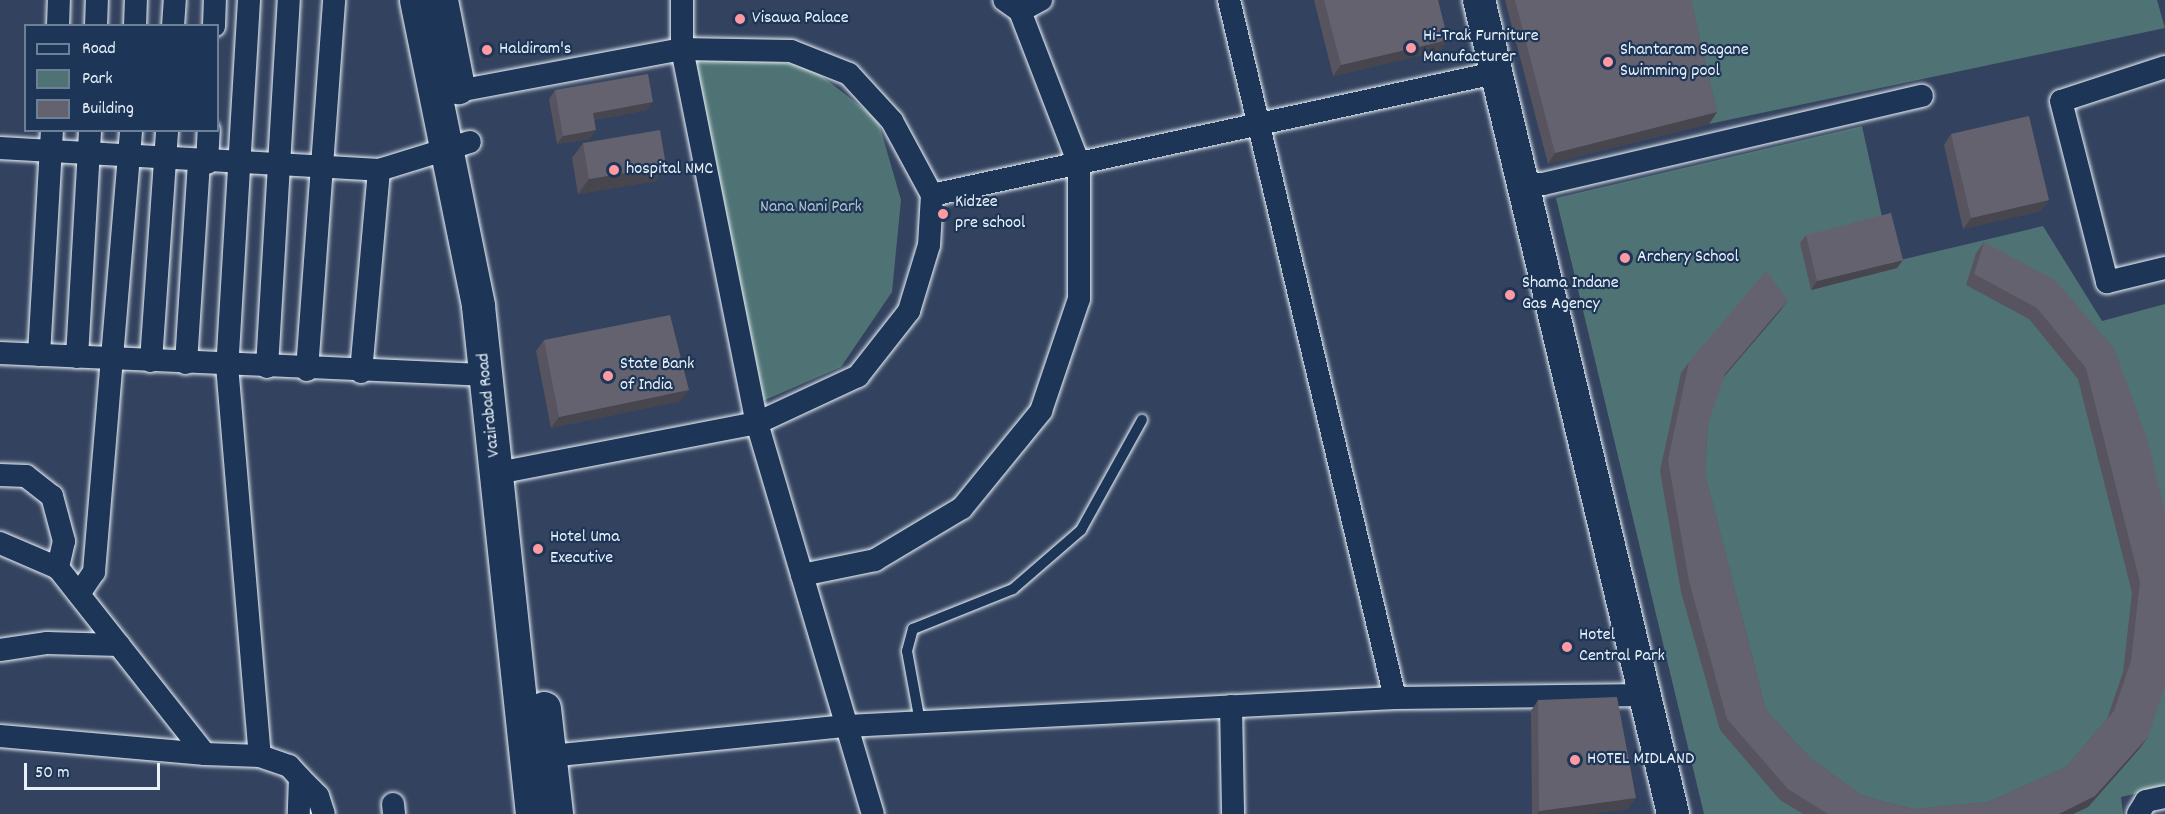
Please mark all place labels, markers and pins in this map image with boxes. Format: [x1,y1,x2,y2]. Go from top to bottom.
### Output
place label: Visawa Palace [752,8,849,30]
marker: Visawa Palace [733,12,747,26]
place label: Hi-Trak Furniture Manufacturer [1423,27,1539,70]
place label: Haldiram's [499,39,571,61]
marker: Hi-Trak Furniture Manufacturer [1404,41,1418,55]
place label: Shantaram Sagane Swimming pool [1620,41,1749,84]
marker: Haldiram's [480,43,494,57]
marker: Shantaram Sagane Swimming pool [1601,55,1615,69]
place label: hospital NMC [626,159,713,181]
marker: hospital NMC [607,163,621,177]
place label: Kidzee pre school [955,193,1025,236]
marker: Kidzee pre school [936,207,950,221]
place label: Archery School [1637,247,1739,269]
marker: Archery School [1618,251,1632,265]
place label: Shama Indane Gas Agency [1522,274,1619,316]
marker: Shama Indane Gas Agency [1503,288,1517,302]
place label: State Bank of India [620,355,694,398]
marker: State Bank of India [601,369,615,383]
place label: Hotel Uma Executive [550,528,620,570]
marker: Hotel Uma Executive [531,542,545,556]
place label: Hotel Central Park [1579,626,1665,668]
marker: Hotel Central Park [1560,640,1574,654]
place label: HOTEL MIDLAND [1587,749,1694,771]
marker: HOTEL MIDLAND [1568,753,1582,767]

